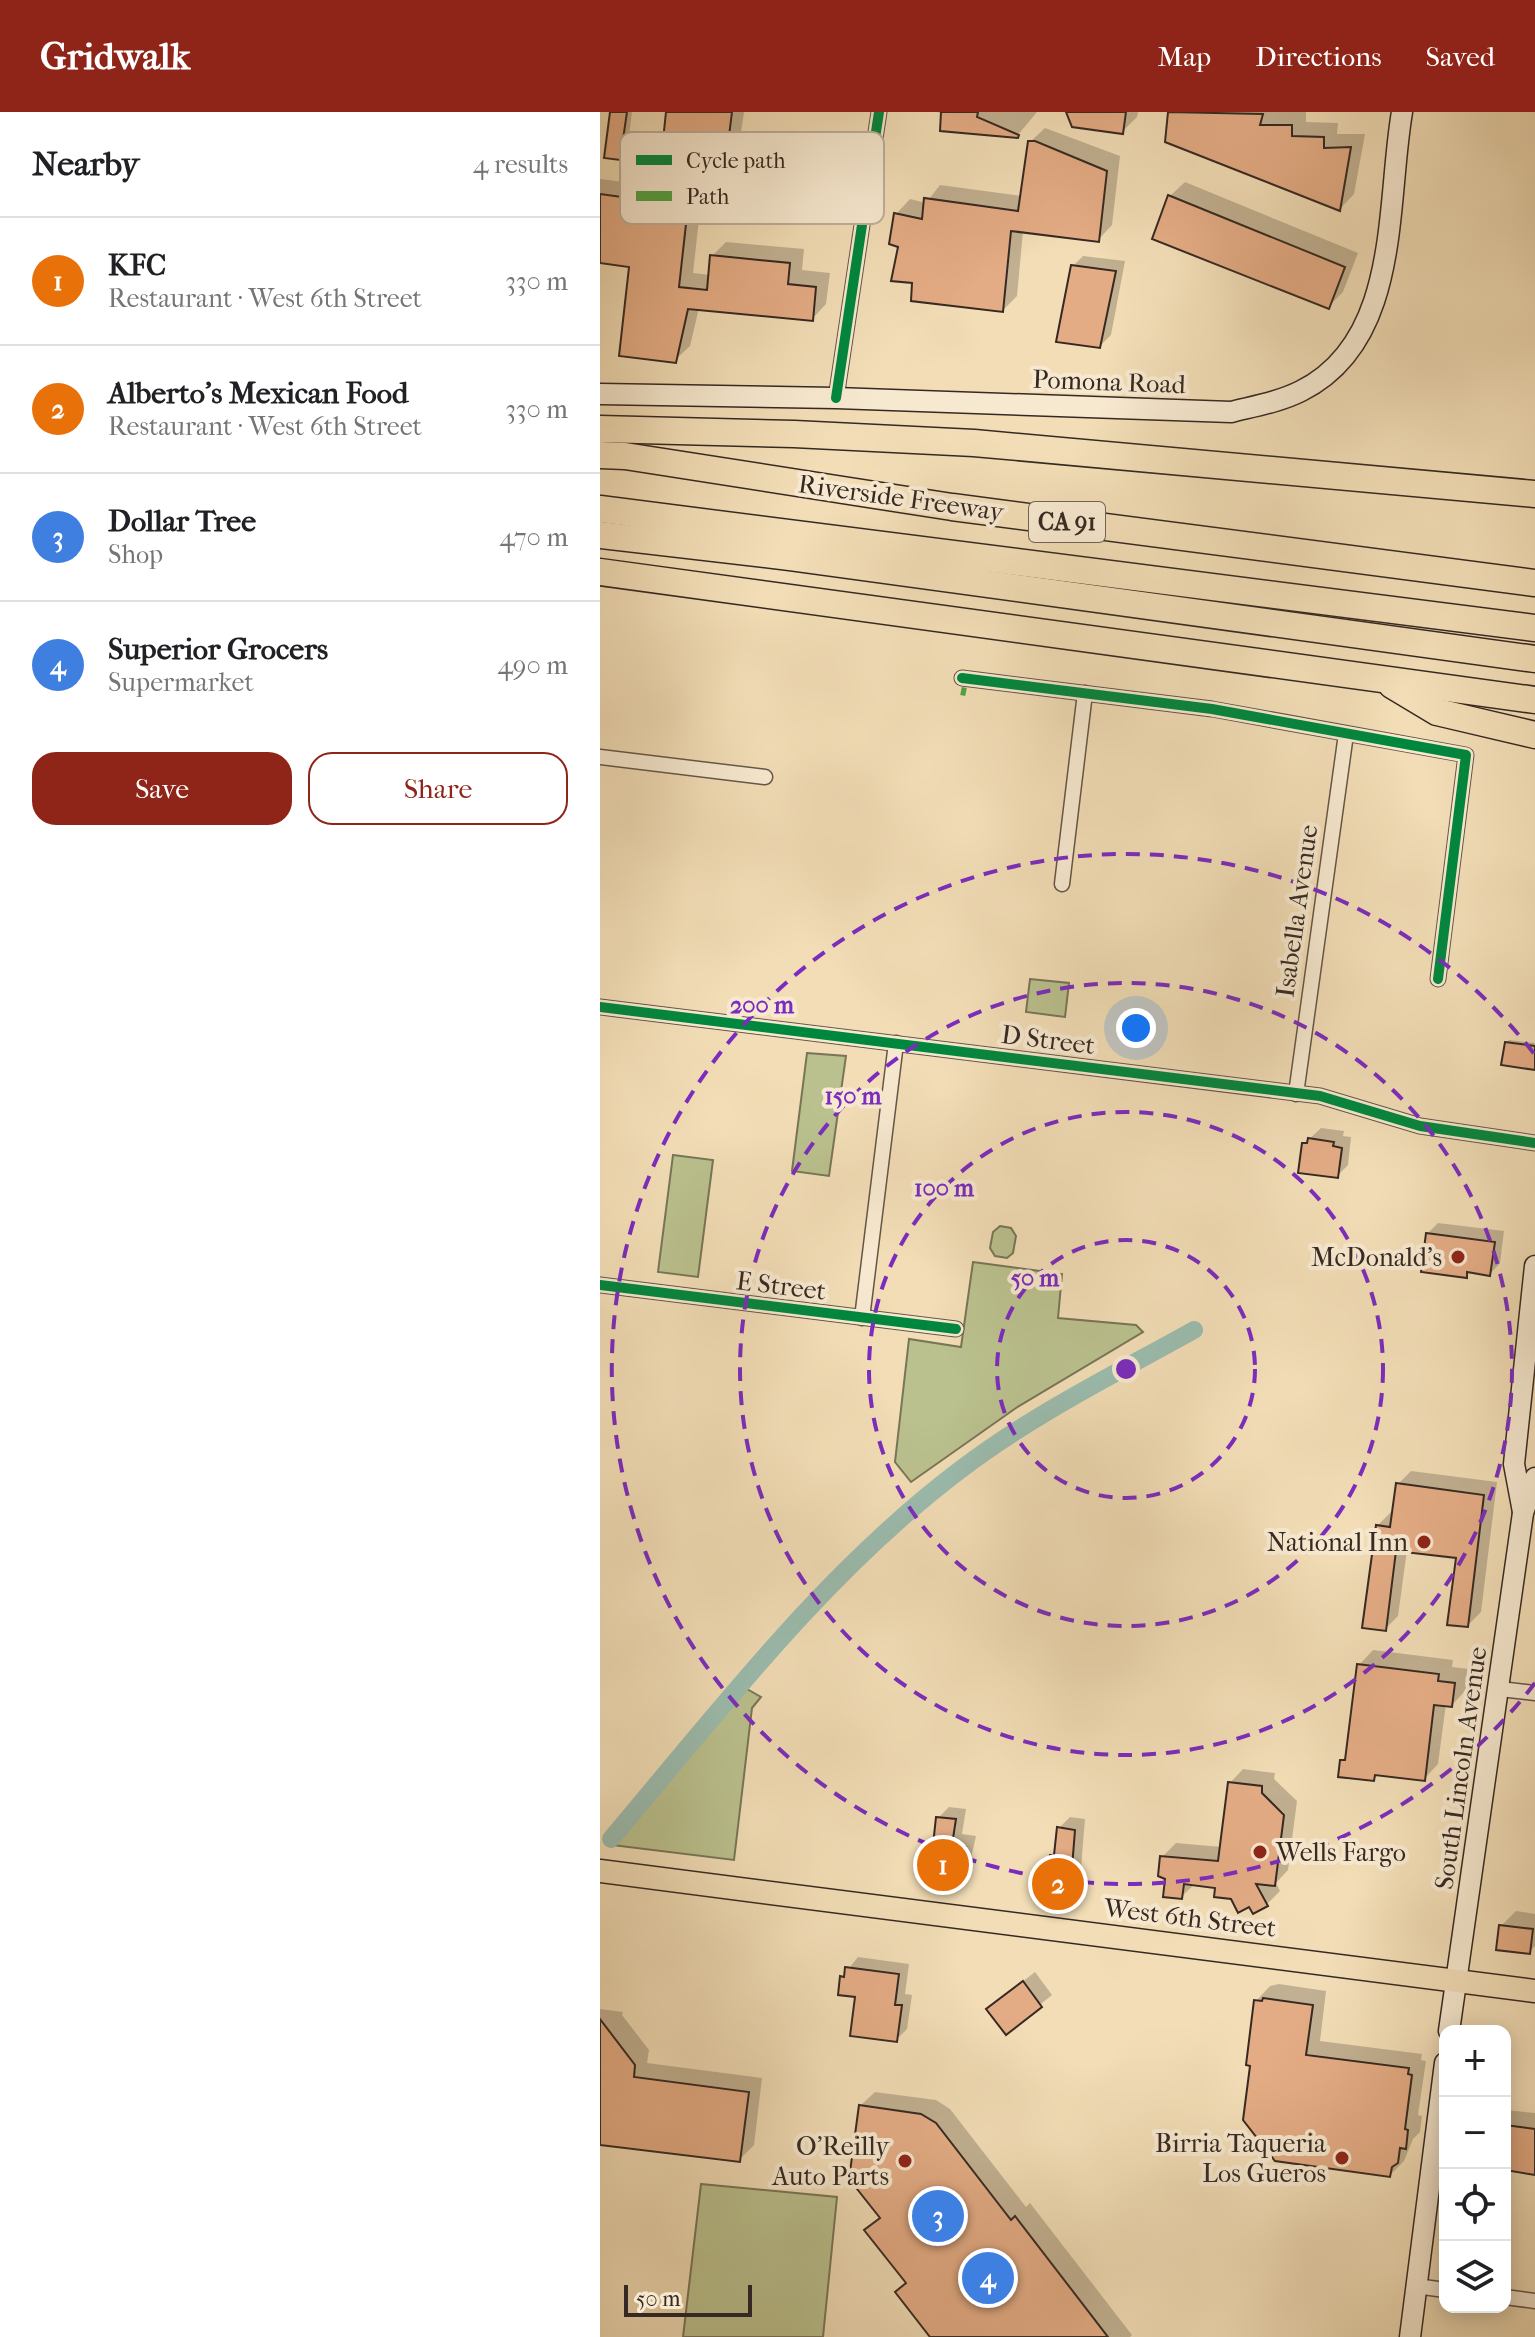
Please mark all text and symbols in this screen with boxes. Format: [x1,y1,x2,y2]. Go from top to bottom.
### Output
text: Gridwalk [40,34,190,79]
text: Map [1158,40,1211,73]
text: Directions [1255,40,1382,73]
text: Saved [1426,40,1495,73]
legend [620,132,884,224]
text: Nearby [32,144,139,184]
text: Cycle path [686,148,786,174]
text: 4 results [473,149,568,180]
text: Path [686,184,730,210]
text: KFC [108,248,166,283]
text: 1 [53,266,63,297]
text: 330 m [505,266,568,297]
text: Restaurant · West 6th Street [108,283,422,314]
street label: Pomona Road [1032,364,1187,400]
text: Alberto's Mexican Food [108,376,408,411]
text: 2 [51,394,65,425]
text: 330 m [505,394,568,425]
text: Restaurant · West 6th Street [108,411,422,442]
street label: Riverside Freeway [796,468,1007,528]
road number: CA 91 [1029,502,1105,542]
text: Dollar Tree [108,504,256,539]
text: 3 [53,522,63,553]
text: 470 m [499,522,568,553]
text: Shop [108,539,163,570]
text: Superior Grocers [108,632,328,667]
text: 4 [50,650,66,681]
text: 490 m [497,650,568,681]
text: Supermarket [108,667,254,698]
button: Save [32,752,292,825]
button: Share [308,752,568,825]
street label: Isabella Avenue [1270,823,1324,999]
text: 200 m [730,991,795,1019]
your location [1116,1008,1156,1048]
street label: D Street [999,1019,1097,1061]
text: 150 m [824,1082,883,1110]
text: 100 m [914,1174,975,1202]
place label: McDonald's [1311,1242,1442,1273]
marker: McDonald's [1449,1248,1467,1266]
text: 50 m [1011,1264,1060,1292]
street label: E Street [734,1265,828,1307]
centre of rings [1112,1355,1140,1383]
place label: National Inn [1267,1527,1408,1558]
marker: National Inn [1415,1533,1433,1551]
street label: South Lincoln Avenue [1429,1644,1493,1891]
pin: 1 [917,1835,969,1895]
place label: Wells Fargo [1275,1837,1406,1868]
marker: Wells Fargo [1251,1843,1269,1861]
pin: 2 [1032,1854,1084,1914]
street label: West 6th Street [1101,1892,1279,1944]
map controls [1439,2025,1511,2313]
button: + [1439,2025,1511,2097]
button: − [1439,2097,1511,2169]
place label: Birria Taqueria Los Gueros [1155,2128,1327,2189]
place label: O'Reilly Auto Parts [771,2131,890,2192]
marker: Birria Taqueria Los Gueros [1333,2149,1351,2167]
marker: O'Reilly Auto Parts [896,2152,914,2170]
button: locate [1439,2169,1511,2241]
pin: 3 [912,2186,964,2246]
button: layers [1439,2241,1511,2313]
pin: 4 [962,2248,1014,2308]
scale bar [624,2281,752,2317]
text: 50 m [636,2286,681,2312]

